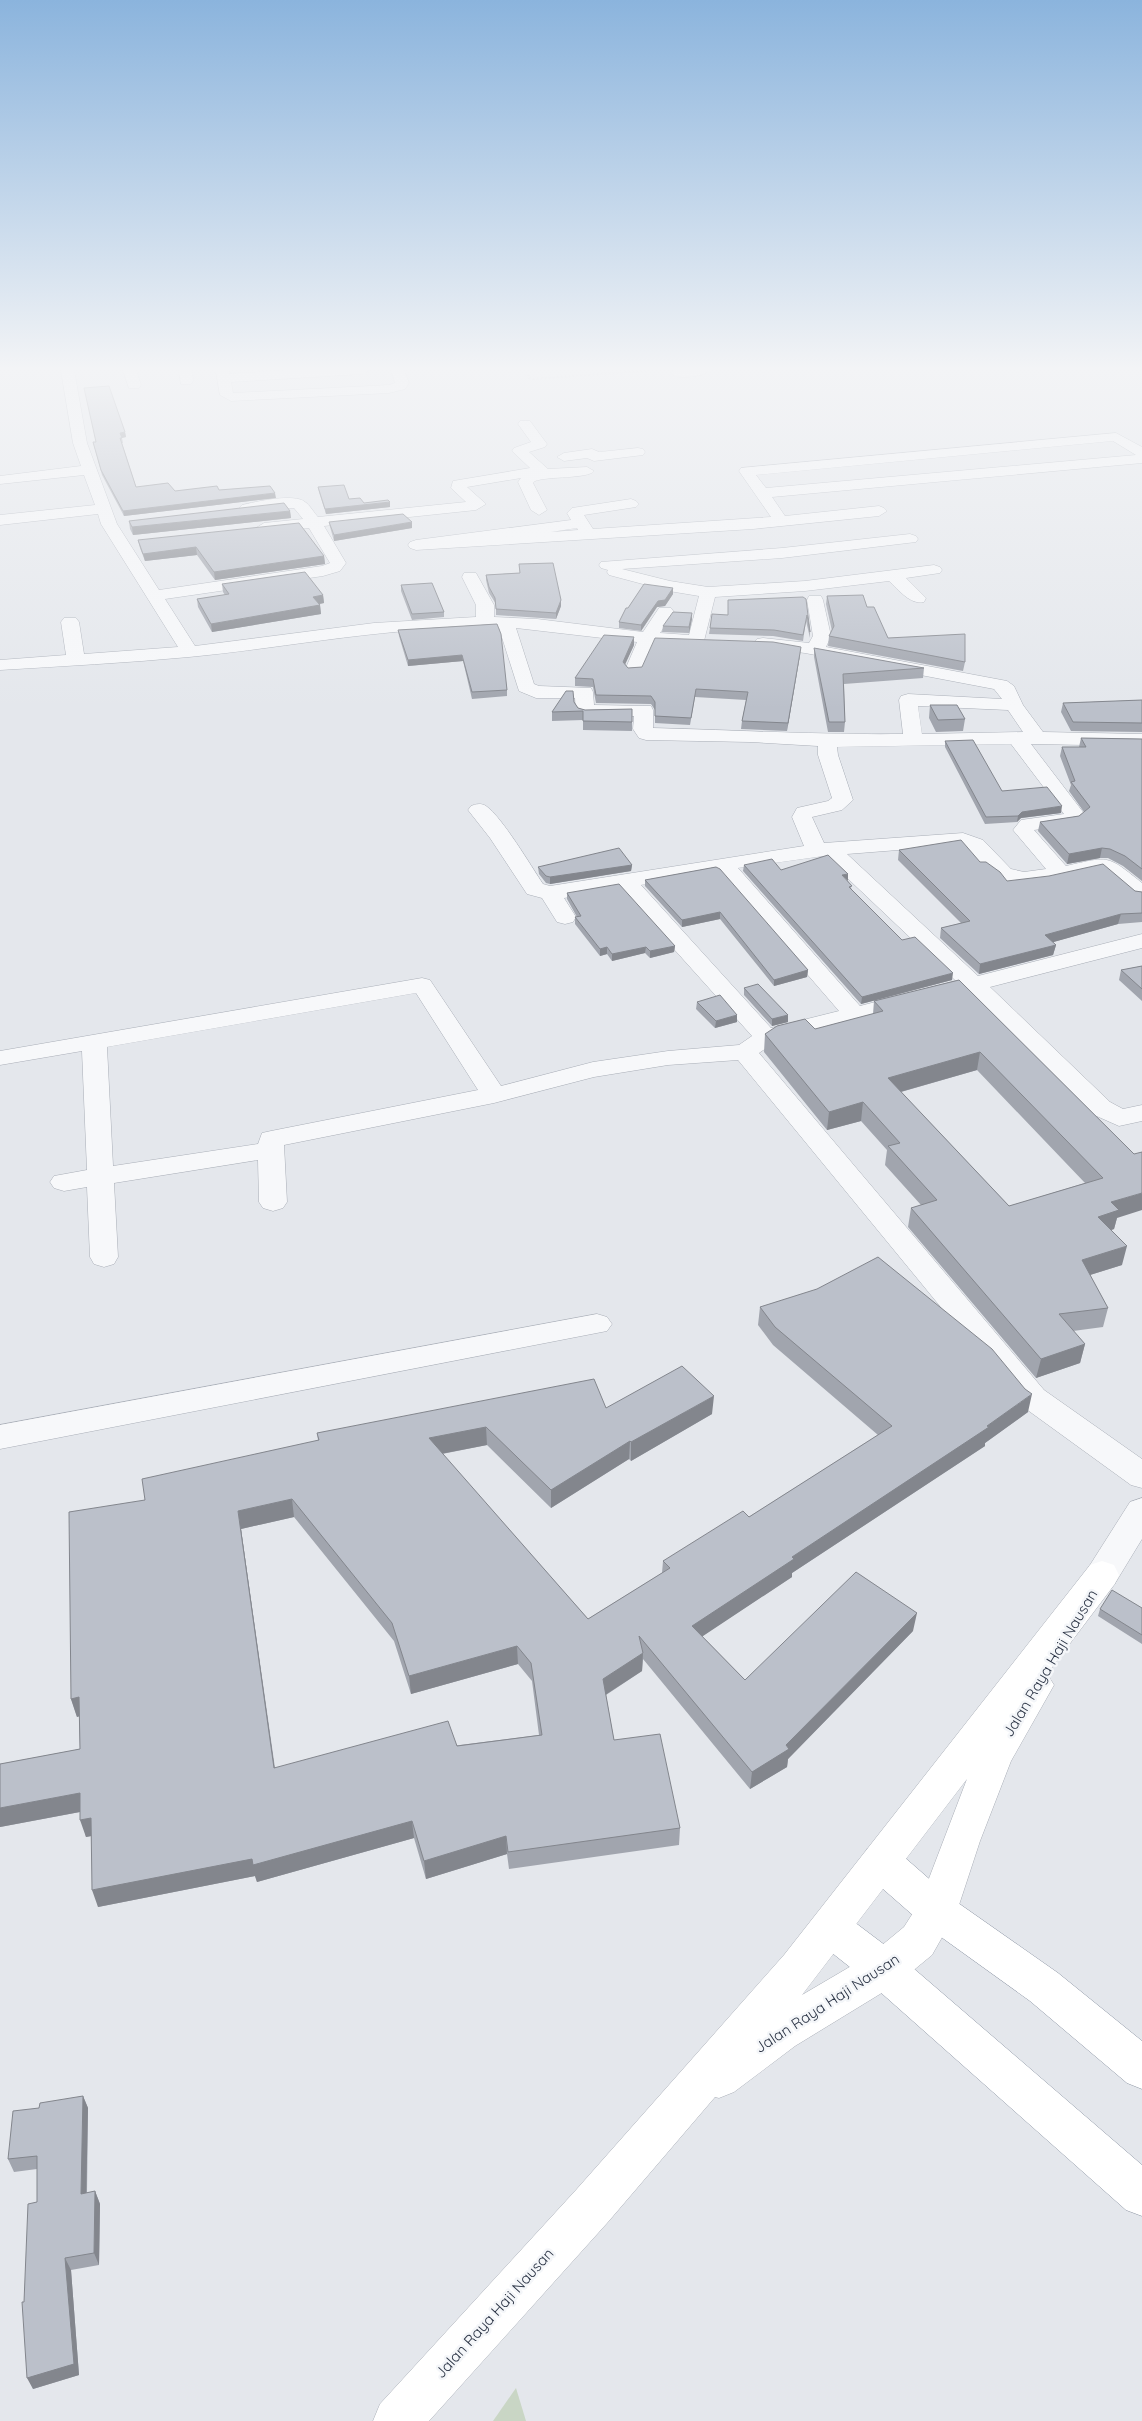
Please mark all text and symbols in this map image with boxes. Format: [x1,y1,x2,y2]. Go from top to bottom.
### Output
street label: Jalan Raya Haji Nausan [998,1586,1102,1740]
street label: Jalan Raya Haji Nausan [751,1949,903,2057]
street label: Jalan Raya Haji Nausan [431,2244,557,2382]

